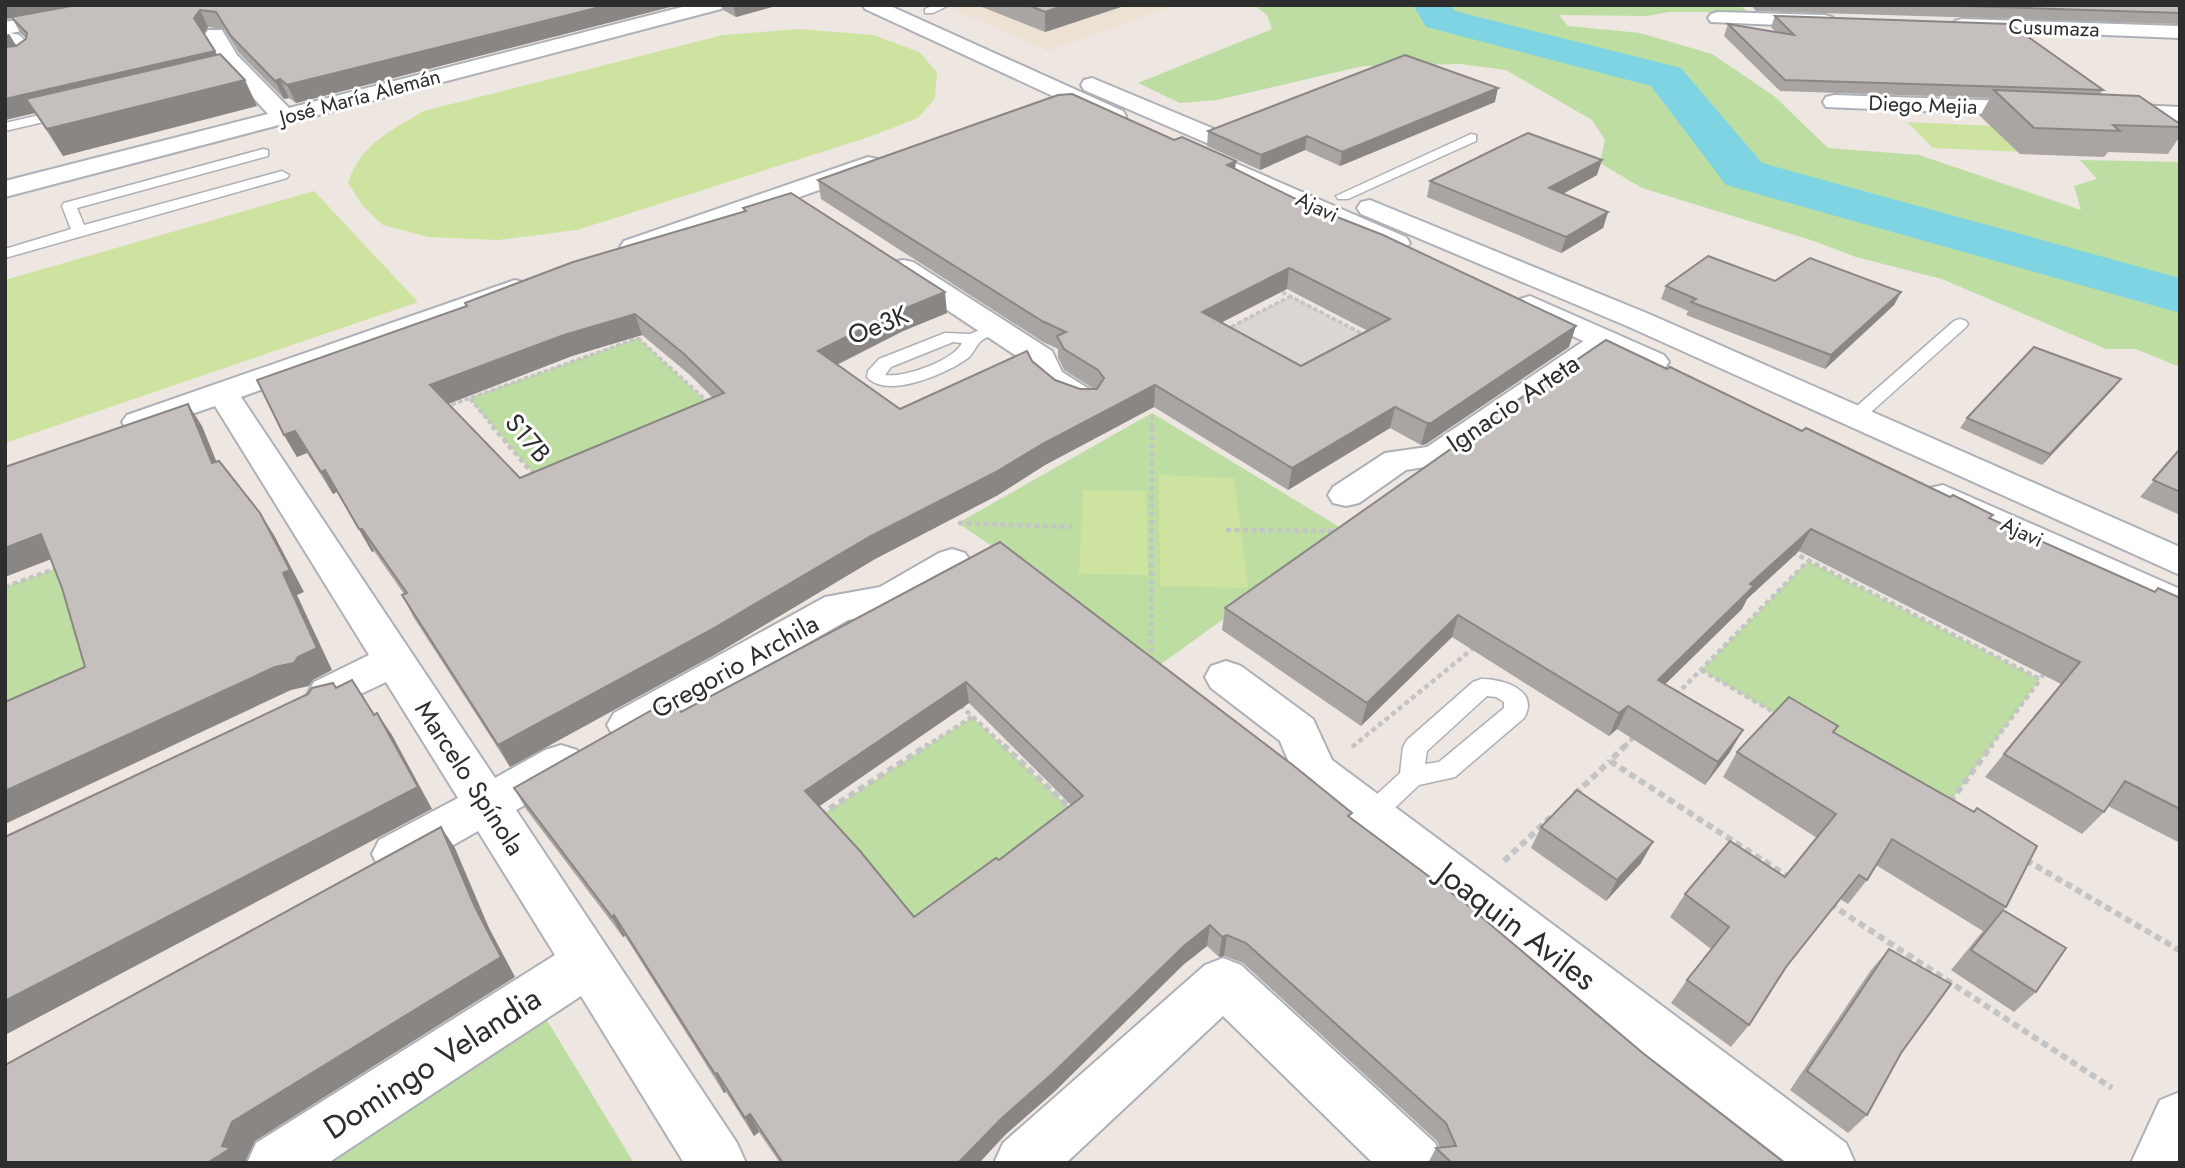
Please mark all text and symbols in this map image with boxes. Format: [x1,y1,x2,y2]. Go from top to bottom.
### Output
street label: Cusumaza [2008,11,2100,45]
street label: José María Alemán [273,61,444,134]
street label: Diego Mejia [1868,88,1978,122]
street label: Ajavi [1291,184,1343,230]
street label: Oe3K [842,296,915,354]
street label: Ignacio Arteta [1439,344,1587,462]
street label: S17B [496,405,560,471]
street label: Ajavi [1996,509,2048,555]
street label: Gregorio Archila [645,604,825,728]
street label: Marcelo Spínola [406,693,534,863]
street label: Joaquin Aviles [1425,848,1606,1001]
street label: Domingo Velandia [314,975,550,1151]

